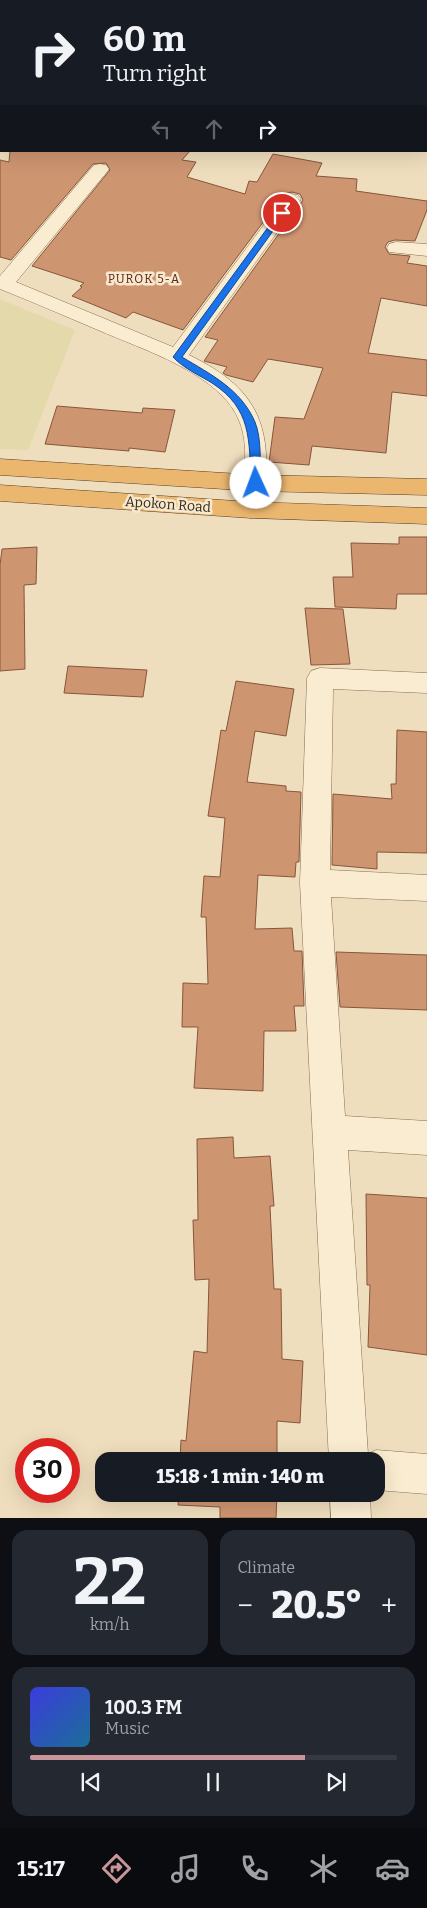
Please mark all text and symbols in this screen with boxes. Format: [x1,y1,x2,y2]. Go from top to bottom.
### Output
text: 60 m [103,18,186,60]
icon: right [20,20,85,85]
text: Turn right [103,60,206,87]
icon: left [147,115,175,143]
icon: ahead [200,115,228,143]
icon: right [253,115,281,143]
pin [261,192,303,234]
icon: arrive [268,199,296,227]
district label: PUROK 5-A [108,272,180,286]
position arrow [229,456,281,508]
street label: Apokon Road [124,493,212,516]
speed limit sign: 30 [15,1438,80,1503]
text: 15:18 · 1 min · 140 m [156,1465,324,1488]
text: 22 [73,1543,146,1621]
text: Climate [238,1558,295,1577]
text: 20.5° [272,1582,362,1628]
text: − [238,1589,253,1622]
text: + [381,1589,397,1622]
text: km/h [90,1615,130,1634]
text: 100.3 FM [105,1696,182,1719]
text: Music [105,1719,150,1738]
icon: previous [77,1768,105,1796]
icon: pause [199,1768,227,1796]
icon: next [322,1768,350,1796]
icon: directions [99,1851,134,1886]
icon: music [168,1851,203,1886]
icon: phone [237,1851,272,1886]
icon: climate [306,1851,341,1886]
icon: car [375,1851,410,1886]
text: 15:17 [17,1855,65,1882]

